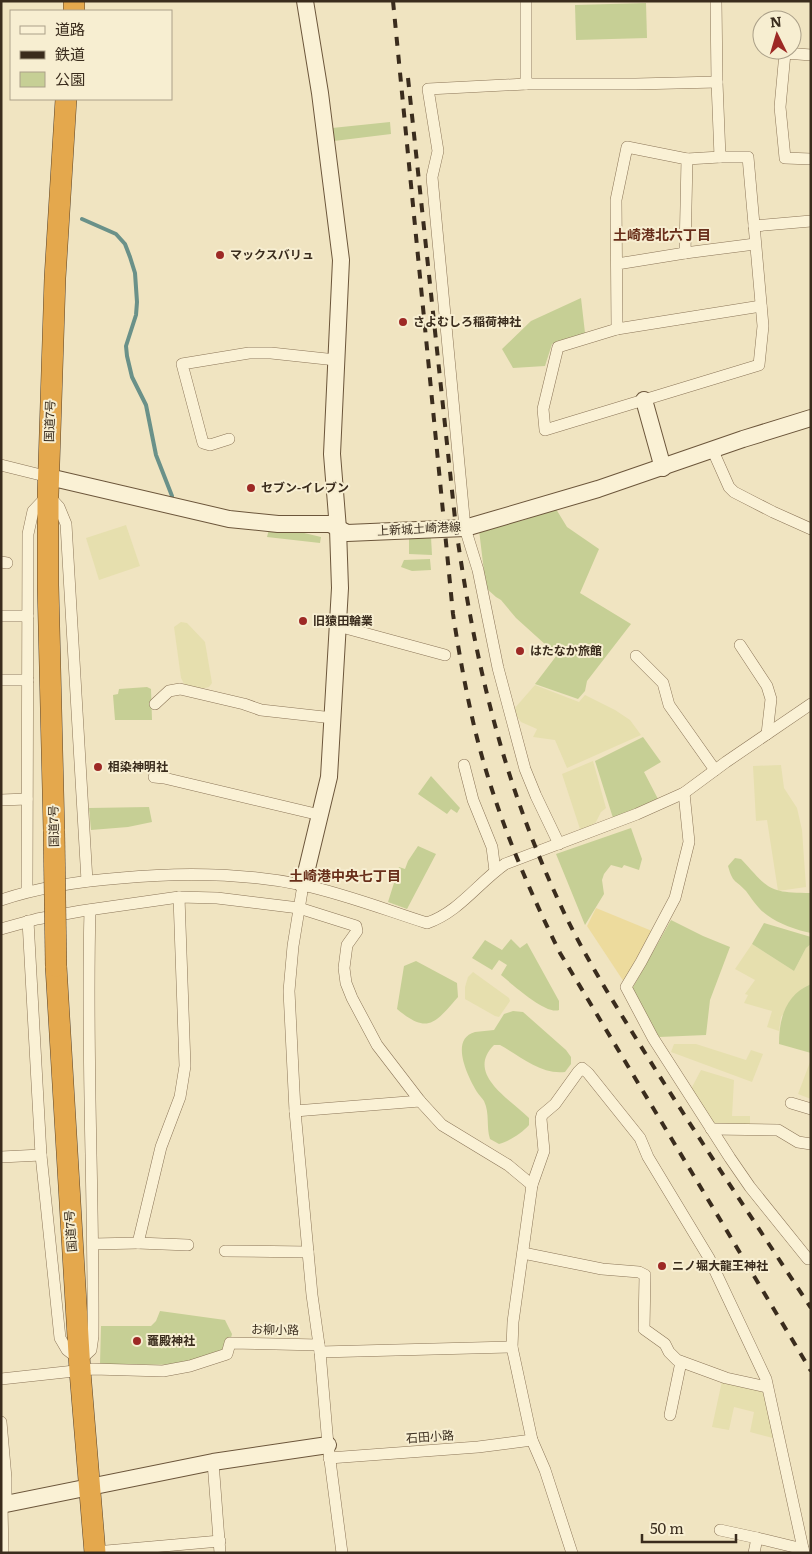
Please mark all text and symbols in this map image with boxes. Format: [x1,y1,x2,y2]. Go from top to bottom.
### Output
legend [10,10,172,100]
north arrow [752,10,802,60]
text: N [769,11,783,32]
text: 道路 [55,17,85,40]
text: 鉄道 [55,42,85,65]
text: 公園 [55,67,85,90]
district label: 土崎港北六丁目 [613,224,711,244]
place label: マックスバリュ [230,245,314,263]
marker: マックスバリュ [214,249,226,261]
place label: さよむしろ稲荷神社 [413,312,521,330]
marker: さよむしろ稲荷神社 [397,316,409,328]
street label: 国道7号 [39,400,59,442]
place label: セブン-イレブン [261,478,349,496]
marker: セブン-イレブン [245,482,257,494]
street label: 上新城土崎港線 [377,517,461,539]
place label: 旧猿田輪業 [313,611,373,629]
marker: 旧猿田輪業 [297,615,309,627]
place label: はたなか旅館 [530,641,602,659]
marker: はたなか旅館 [514,645,526,657]
place label: 相染神明社 [108,757,168,775]
marker: 相染神明社 [92,761,104,773]
street label: 国道7号 [44,805,62,847]
district label: 土崎港中央七丁目 [289,865,401,885]
street label: 国道7号 [60,1209,80,1253]
place label: ニノ堀大龍王神社 [672,1256,768,1274]
marker: ニノ堀大龍王神社 [656,1260,668,1272]
street label: お柳小路 [251,1320,299,1338]
place label: 竈殿神社 [147,1331,195,1349]
marker: 竈殿神社 [131,1335,143,1347]
street label: 石田小路 [405,1425,455,1447]
scale bar [642,1512,736,1544]
text: 50 m [650,1516,684,1539]

